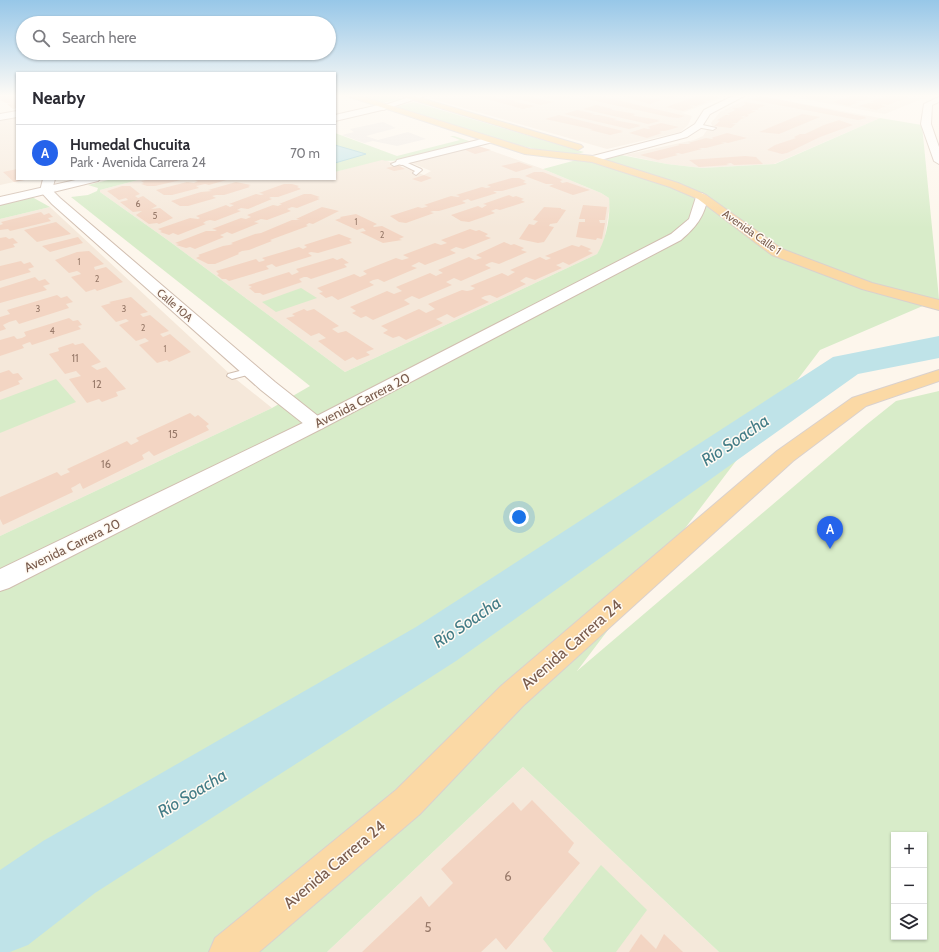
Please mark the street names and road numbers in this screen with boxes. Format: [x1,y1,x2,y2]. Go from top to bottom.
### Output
street label: Avenida Calle 1 [720,207,784,257]
street label: Calle 10A [154,286,196,325]
street label: Avenida Carrera 20 [312,369,412,431]
street label: Avenida Carrera 20 [21,515,123,575]
street label: Avenida Carrera 24 [517,595,626,693]
street label: Avenida Carrera 24 [279,816,389,913]

